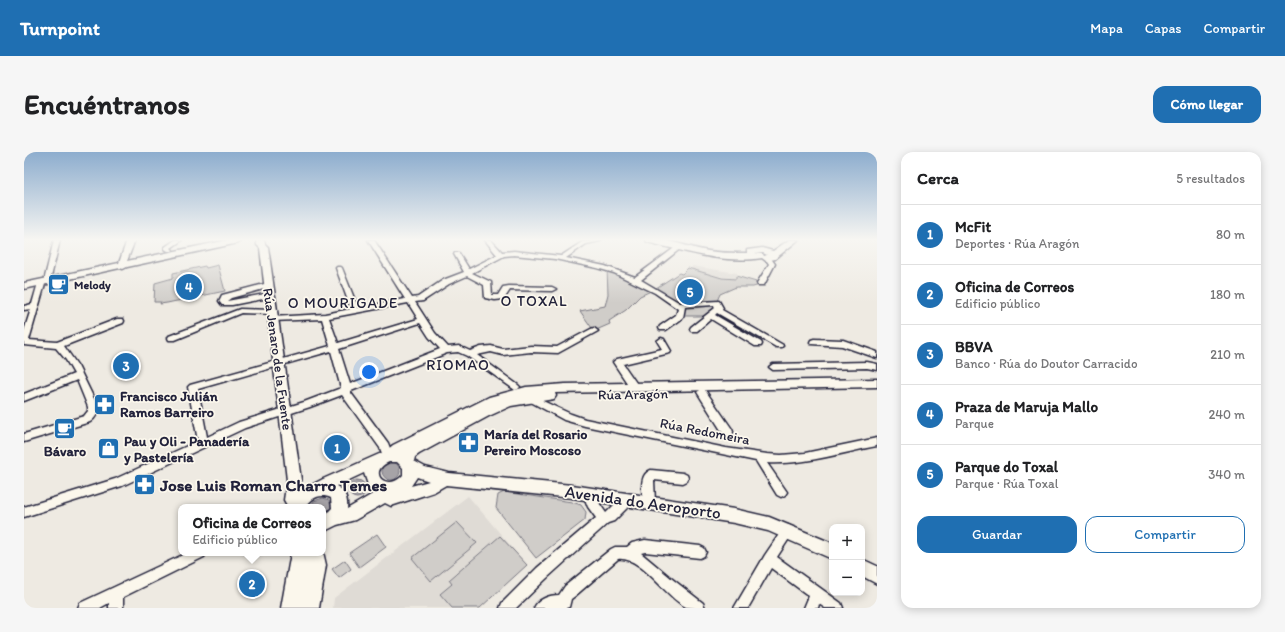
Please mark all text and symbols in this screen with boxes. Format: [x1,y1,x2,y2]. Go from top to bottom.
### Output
text: Turnpoint [20,17,100,40]
text: Mapa [1090,20,1123,37]
text: Capas [1145,20,1182,37]
text: Compartir [1204,20,1265,37]
button: Cómo llegar [1153,86,1261,123]
text: Encuéntranos [24,87,190,121]
text: Cerca [917,168,959,188]
text: 5 resultados [1176,171,1245,186]
text: McFit [955,218,991,236]
text: 1 [927,227,933,242]
text: 80 m [1216,227,1245,242]
text: Deportes · Rúa Aragón [955,236,1079,251]
cafe icon: Melody [46,272,72,298]
pin: 4 [176,272,202,302]
pin: 5 [677,277,703,307]
place label: Melody [74,278,111,293]
text: Oficina de Correos [955,278,1074,296]
street label: Rúa Jenaro de la Fuente [259,287,296,431]
text: 2 [927,287,933,302]
text: 180 m [1210,287,1245,302]
district label: O TOXAL [500,292,568,310]
district label: O MOURIGADE [288,294,398,312]
text: Edificio público [955,296,1040,311]
text: BBVA [955,338,993,356]
text: 3 [926,347,934,362]
text: 210 m [1210,347,1245,362]
pin: 3 [113,351,139,381]
district label: RIOMAO [426,356,490,374]
text: Banco · Rúa do Doutor Carracido [955,356,1138,371]
your location [359,362,379,382]
street label: Rúa Aragón [598,385,668,404]
place label: Francisco Julián Ramos Barreiro [120,388,218,421]
pharmacy icon: Francisco Julián Ramos Barreiro [92,391,118,417]
text: Praza de Maruja Mallo [955,398,1098,416]
text: 4 [926,407,934,422]
text: 240 m [1208,407,1245,422]
street label: Rúa Redomeira [659,414,752,449]
cafe icon: Bávaro [52,416,78,442]
text: Parque [955,416,994,431]
place label: María del Rosario Pereiro Moscoso [484,426,588,459]
pharmacy icon: María del Rosario Pereiro Moscoso [455,429,481,455]
place label: Pau y Oli - Panadería y Pastelería [124,433,250,466]
pin: 1 [324,433,350,463]
shop icon: Pau y Oli - Panadería y Pastelería [96,436,122,462]
place label: Bávaro [44,443,86,460]
text: Parque do Toxal [955,458,1058,476]
text: 5 [927,467,933,482]
text: 340 m [1208,467,1245,482]
pharmacy icon: Jose Luis Roman Charro Temes [131,472,157,498]
place label: Jose Luis Roman Charro Temes [159,475,388,495]
text: Parque · Rúa Toxal [955,476,1058,491]
street label: Avenida do Aeroporto [564,481,722,523]
popup [178,504,326,556]
text: Oficina de Correos [192,514,312,532]
button: Guardar [917,516,1077,553]
button: Compartir [1085,516,1245,553]
map controls [829,524,865,596]
button: + [829,524,865,560]
text: Edificio público [192,532,278,547]
button: − [829,560,865,596]
pin: 2 [239,569,265,599]

